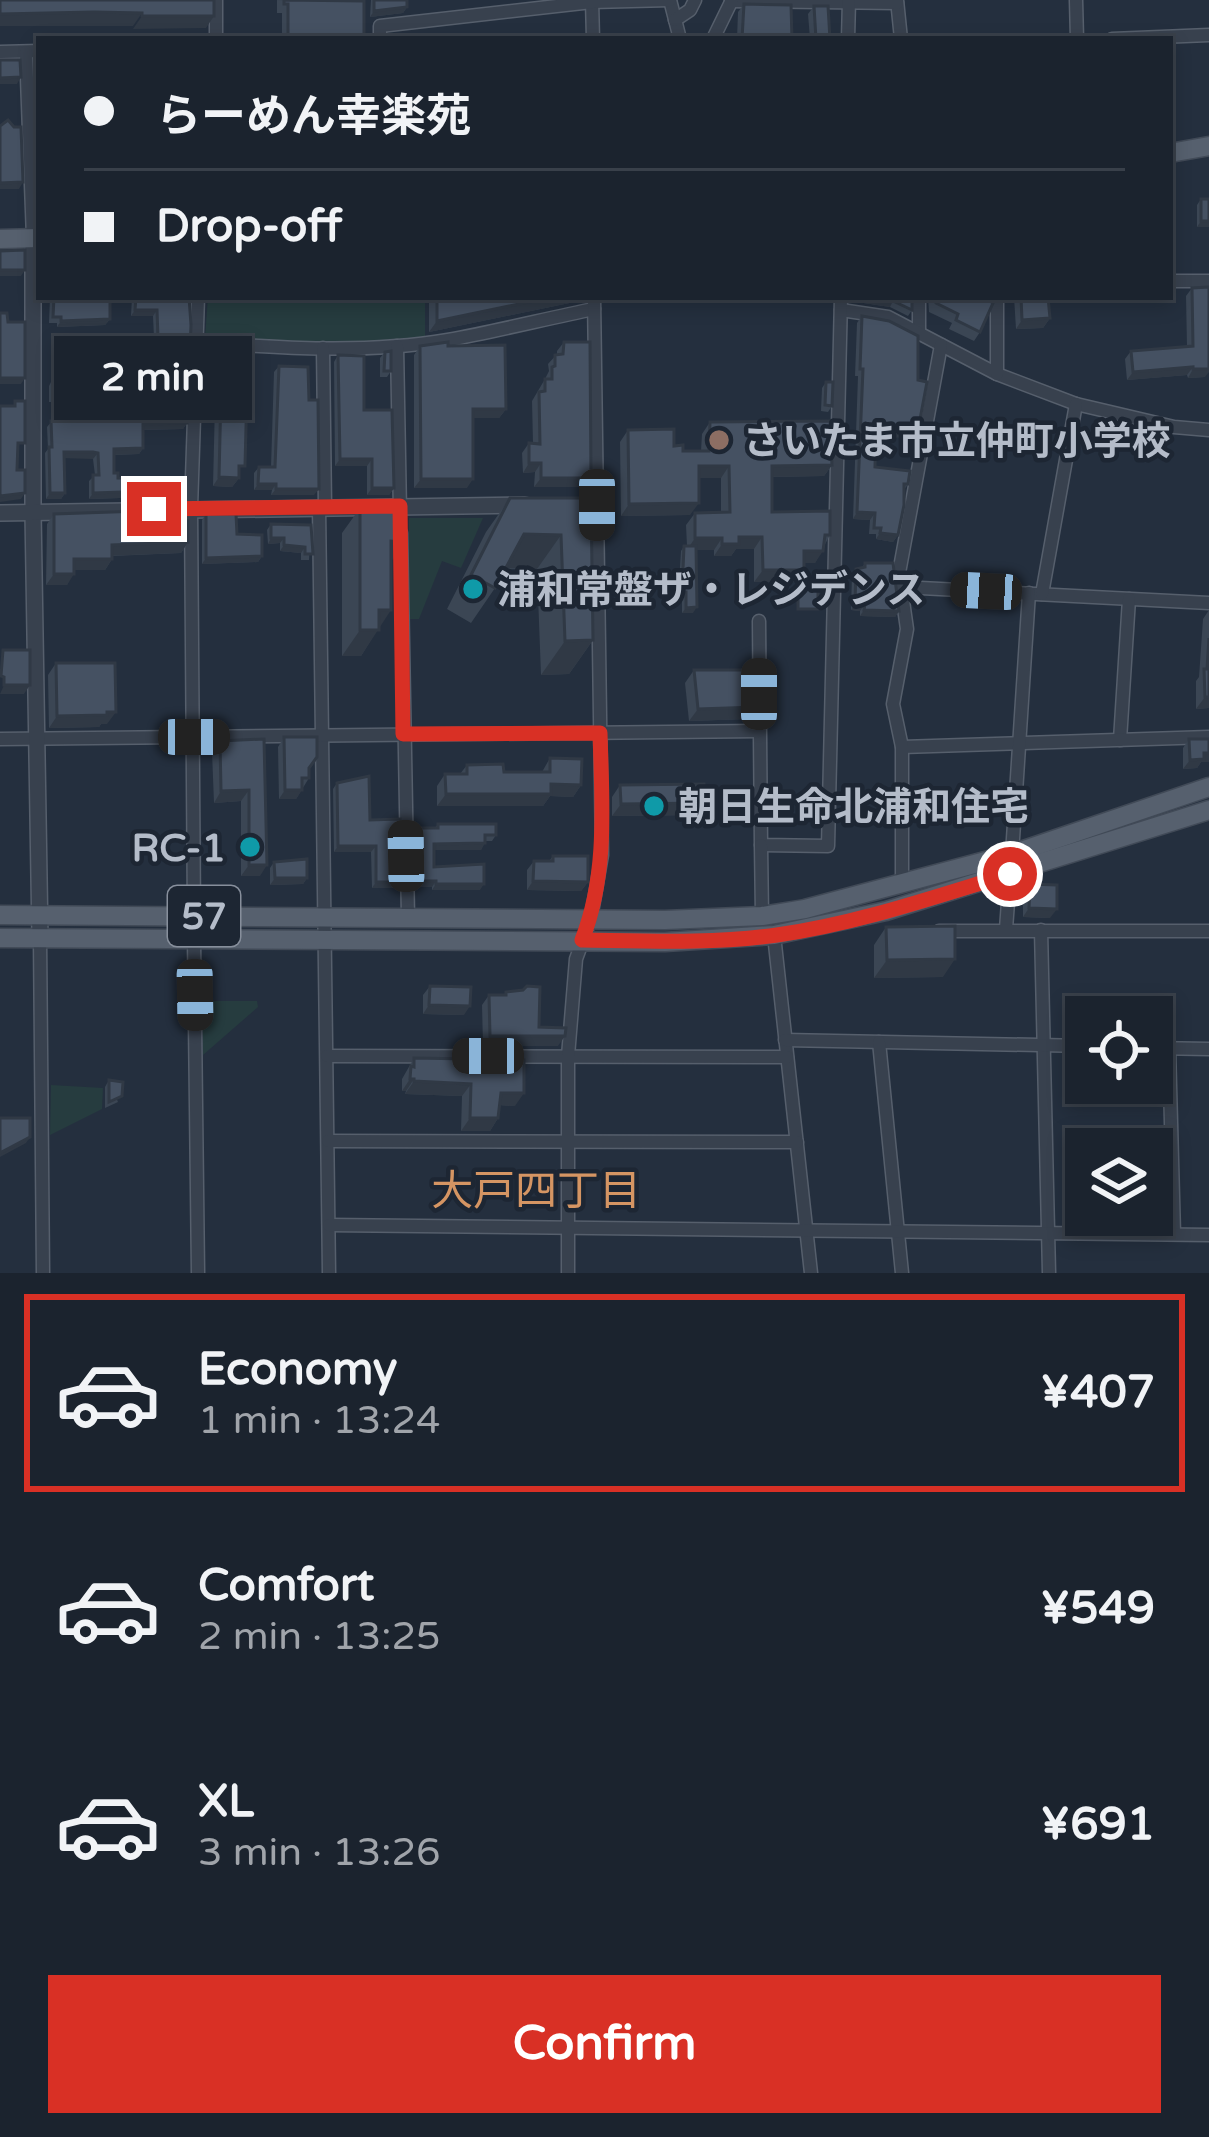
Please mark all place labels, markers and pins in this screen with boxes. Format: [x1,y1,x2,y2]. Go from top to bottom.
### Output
place label: さいたま市立仲町小学校 [743,418,1171,465]
marker: さいたま市立仲町小学校 [706,427,732,453]
place label: 浦和常盤ザ・レジデンス [497,567,925,614]
marker: 浦和常盤ザ・レジデンス [460,576,486,602]
place label: 朝日生命北浦和住宅 [678,784,1029,831]
marker: 朝日生命北浦和住宅 [641,793,667,819]
place label: RC-1 [132,825,226,872]
marker: RC-1 [237,834,263,860]

